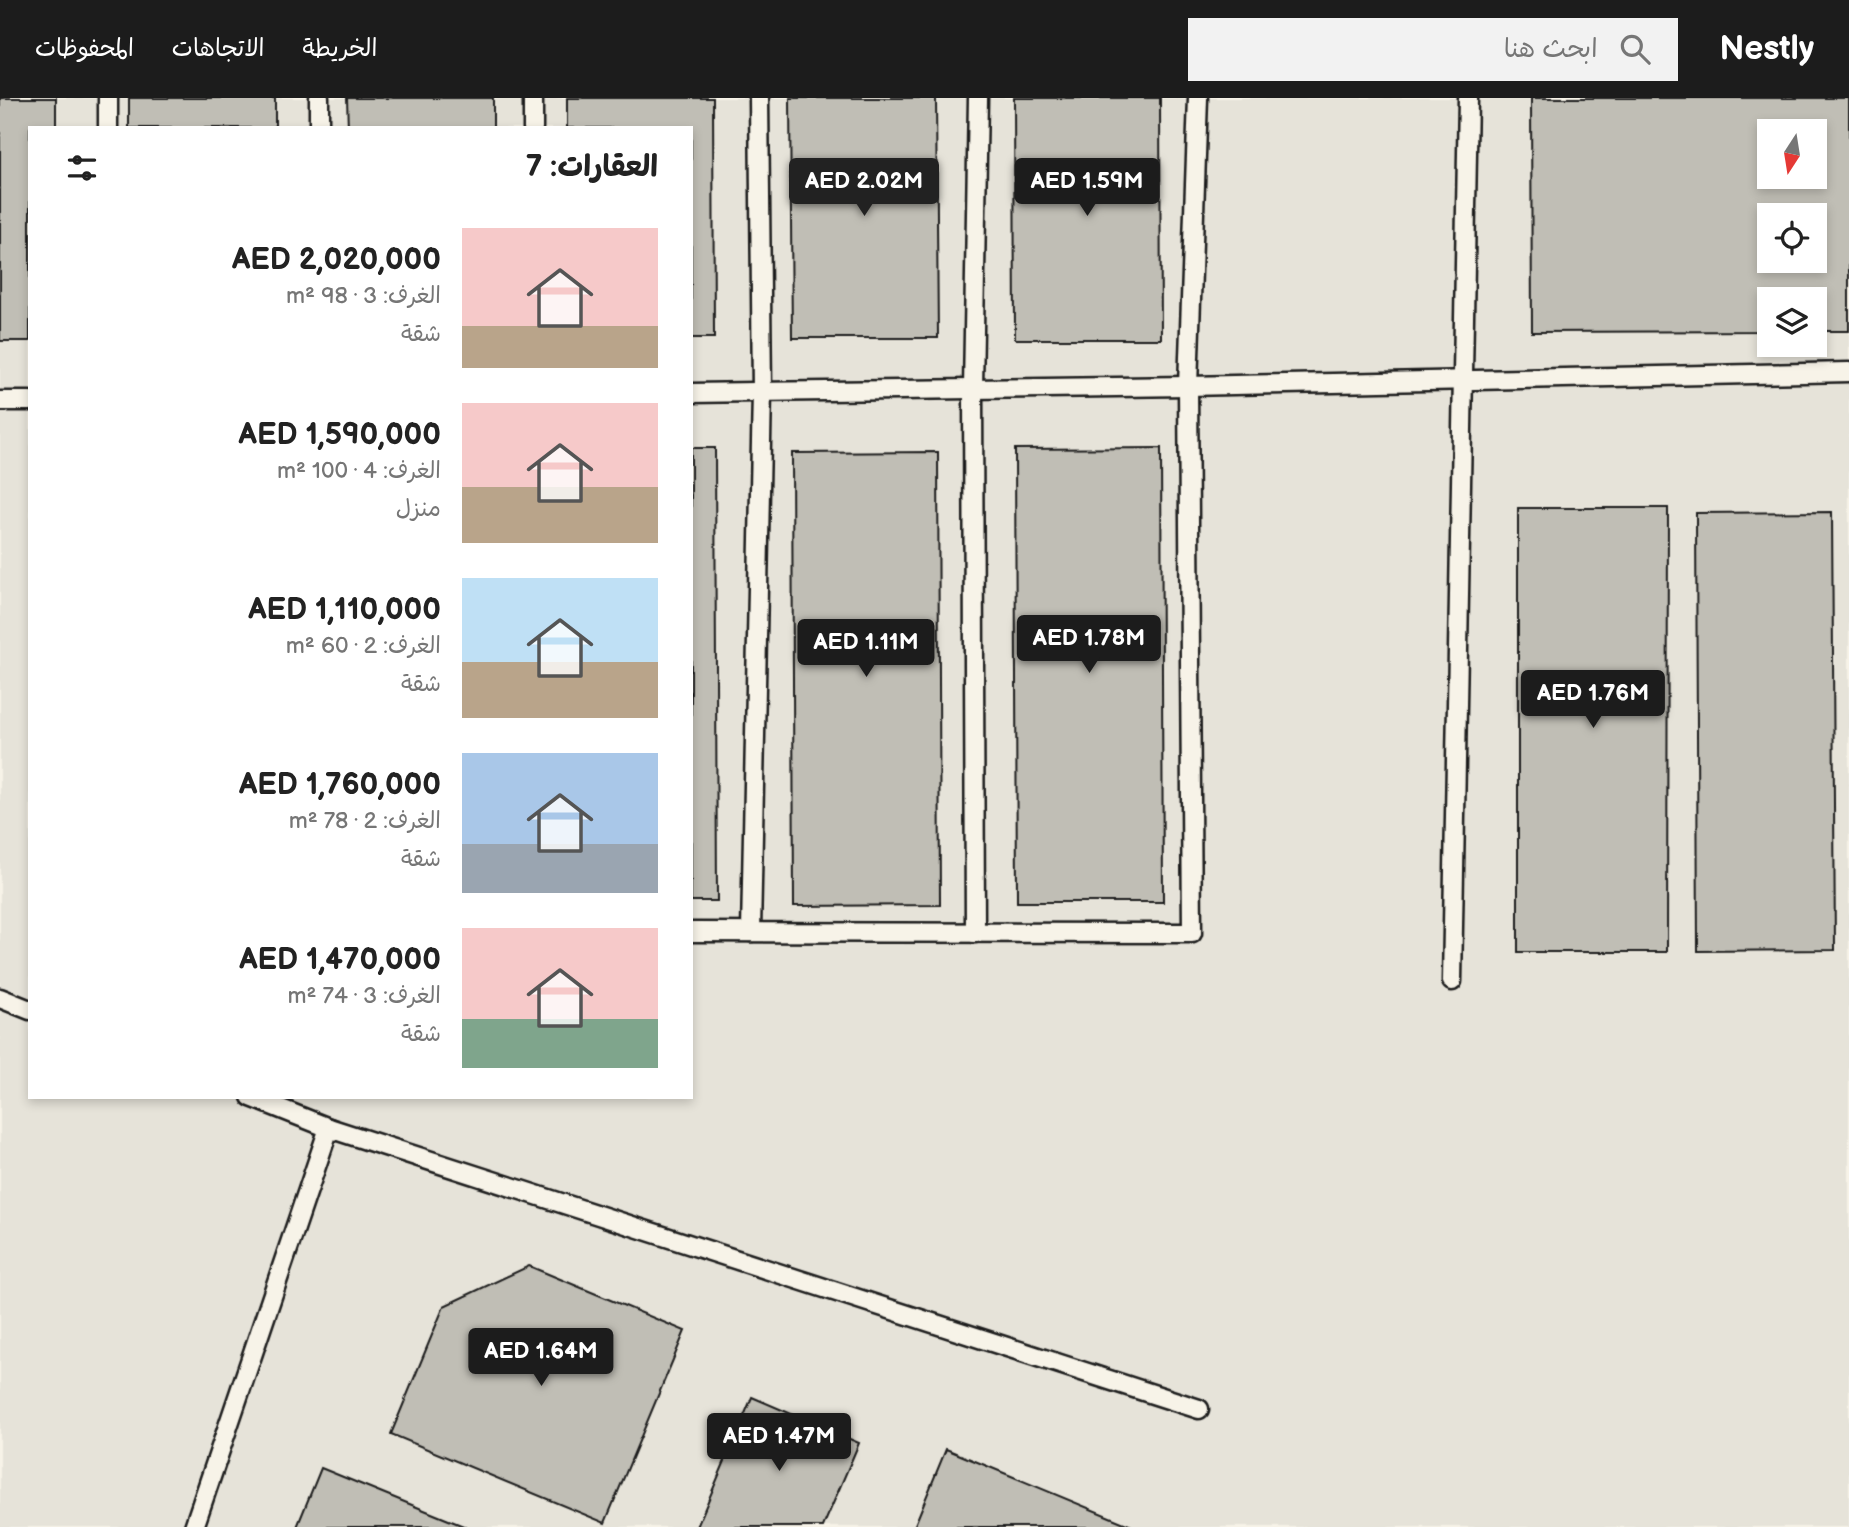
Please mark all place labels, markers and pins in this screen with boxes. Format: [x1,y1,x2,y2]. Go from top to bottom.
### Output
pin: AED 2.02M [784,158,944,218]
pin: AED 1.59M [1007,158,1167,218]
pin: AED 1.78M [1009,616,1169,675]
pin: AED 1.11M [786,620,946,679]
pin: AED 1.76M [1513,670,1673,730]
pin: AED 1.64M [461,1328,621,1388]
pin: AED 1.47M [699,1414,859,1473]

